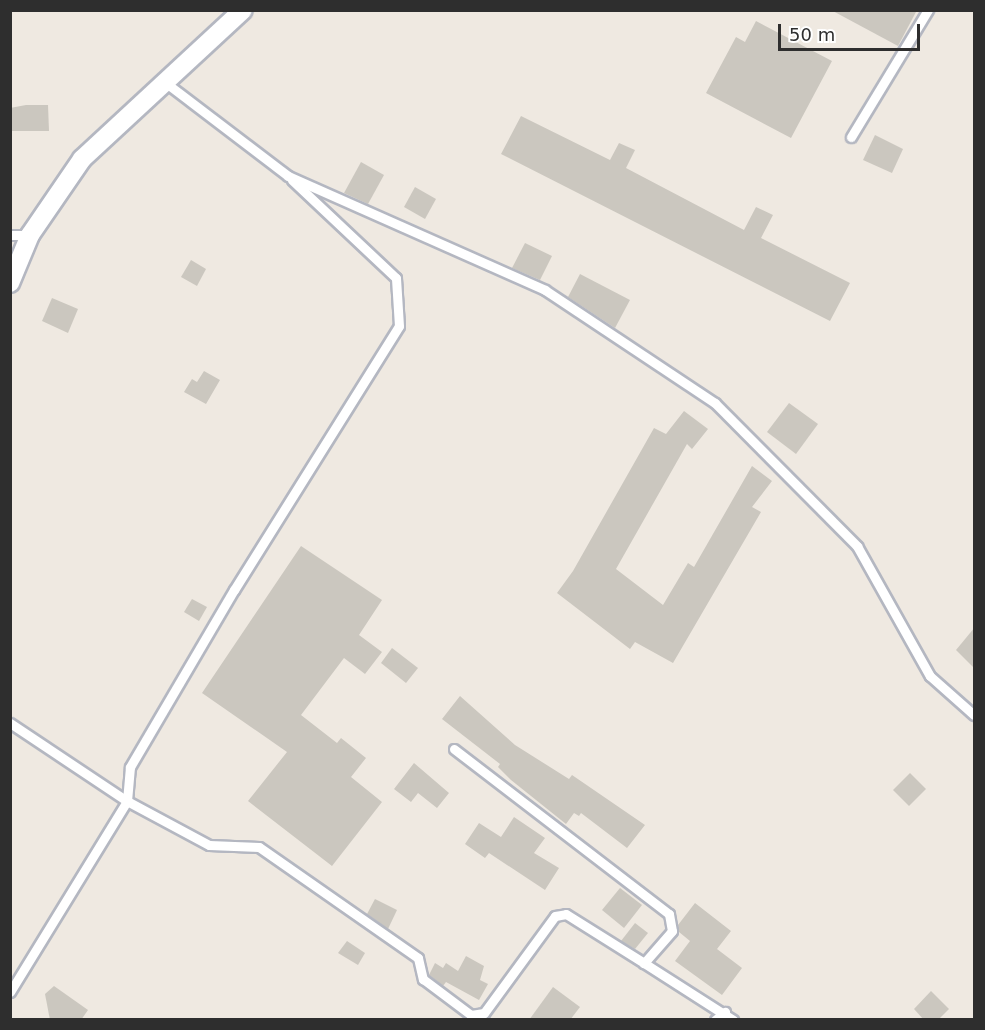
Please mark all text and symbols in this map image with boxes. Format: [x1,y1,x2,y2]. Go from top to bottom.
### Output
scale bar [781,12,924,50]
text: 50 m [789,24,835,45]

